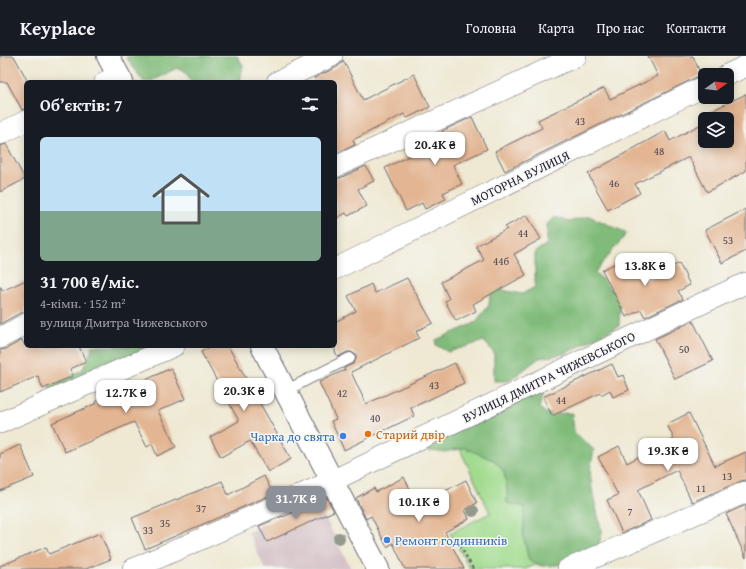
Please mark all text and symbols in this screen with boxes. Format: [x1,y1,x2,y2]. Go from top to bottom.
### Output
text: Keyplace [20,14,96,42]
text: Головна [466,18,516,38]
text: Карта [538,18,574,38]
text: Про нас [596,18,644,38]
text: Контакти [666,18,726,38]
north arrow [698,68,734,104]
map controls [698,68,734,148]
text: Об’єктів: 7 [40,92,123,117]
icon: filters [299,93,321,115]
button: layers [698,112,734,148]
house number: 43 [575,113,585,129]
pin: 20.4K ₴ [398,132,472,166]
text: 20.4K ₴ [414,135,456,154]
house number: 48 [654,143,664,159]
street label: МОТОРНА ВУЛИЦЯ [467,146,573,210]
icon: home [145,163,217,235]
house number: 46 [609,175,619,191]
house number: 44 [518,225,528,241]
house number: 53 [723,232,733,248]
house number: 44б [493,253,509,269]
pin: 13.8K ₴ [608,253,682,287]
text: 13.8K ₴ [624,256,666,275]
text: 31 700 ₴/міс. [40,269,139,294]
text: 4-кімн. · 152 m² [40,294,126,313]
text: вулиця Дмитра Чижевського [40,313,207,332]
street label: ВУЛИЦЯ ДМИТРА ЧИЖЕВСЬКОГО [459,327,639,427]
house number: 50 [679,341,689,357]
house number: 43 [429,377,439,393]
pin: 20.3K ₴ [207,378,281,412]
pin: 12.7K ₴ [89,380,163,414]
text: 20.3K ₴ [223,381,265,400]
text: 12.7K ₴ [105,383,147,402]
house number: 42 [337,385,347,401]
house number: 44 [556,392,566,408]
house number: 40 [370,410,380,426]
place label: Старий двір [376,425,445,444]
place label: Чарка до свята [250,427,336,446]
marker: Старий двір [363,429,373,439]
marker: Чарка до свята [338,431,348,441]
pin: 19.3K ₴ [631,438,705,472]
text: 19.3K ₴ [647,441,689,460]
house number: 13 [722,468,732,484]
house number: 11 [696,480,706,496]
pin: 31.7K ₴ [259,486,333,520]
text: 31.7K ₴ [275,489,317,508]
pin: 10.1K ₴ [382,489,456,523]
text: 10.1K ₴ [398,492,440,511]
house number: 37 [196,500,206,516]
house number: 7 [627,503,633,519]
house number: 35 [160,515,170,531]
house number: 33 [143,522,153,538]
place label: Ремонт годинників [395,531,507,550]
marker: Ремонт годинників [382,535,392,545]

